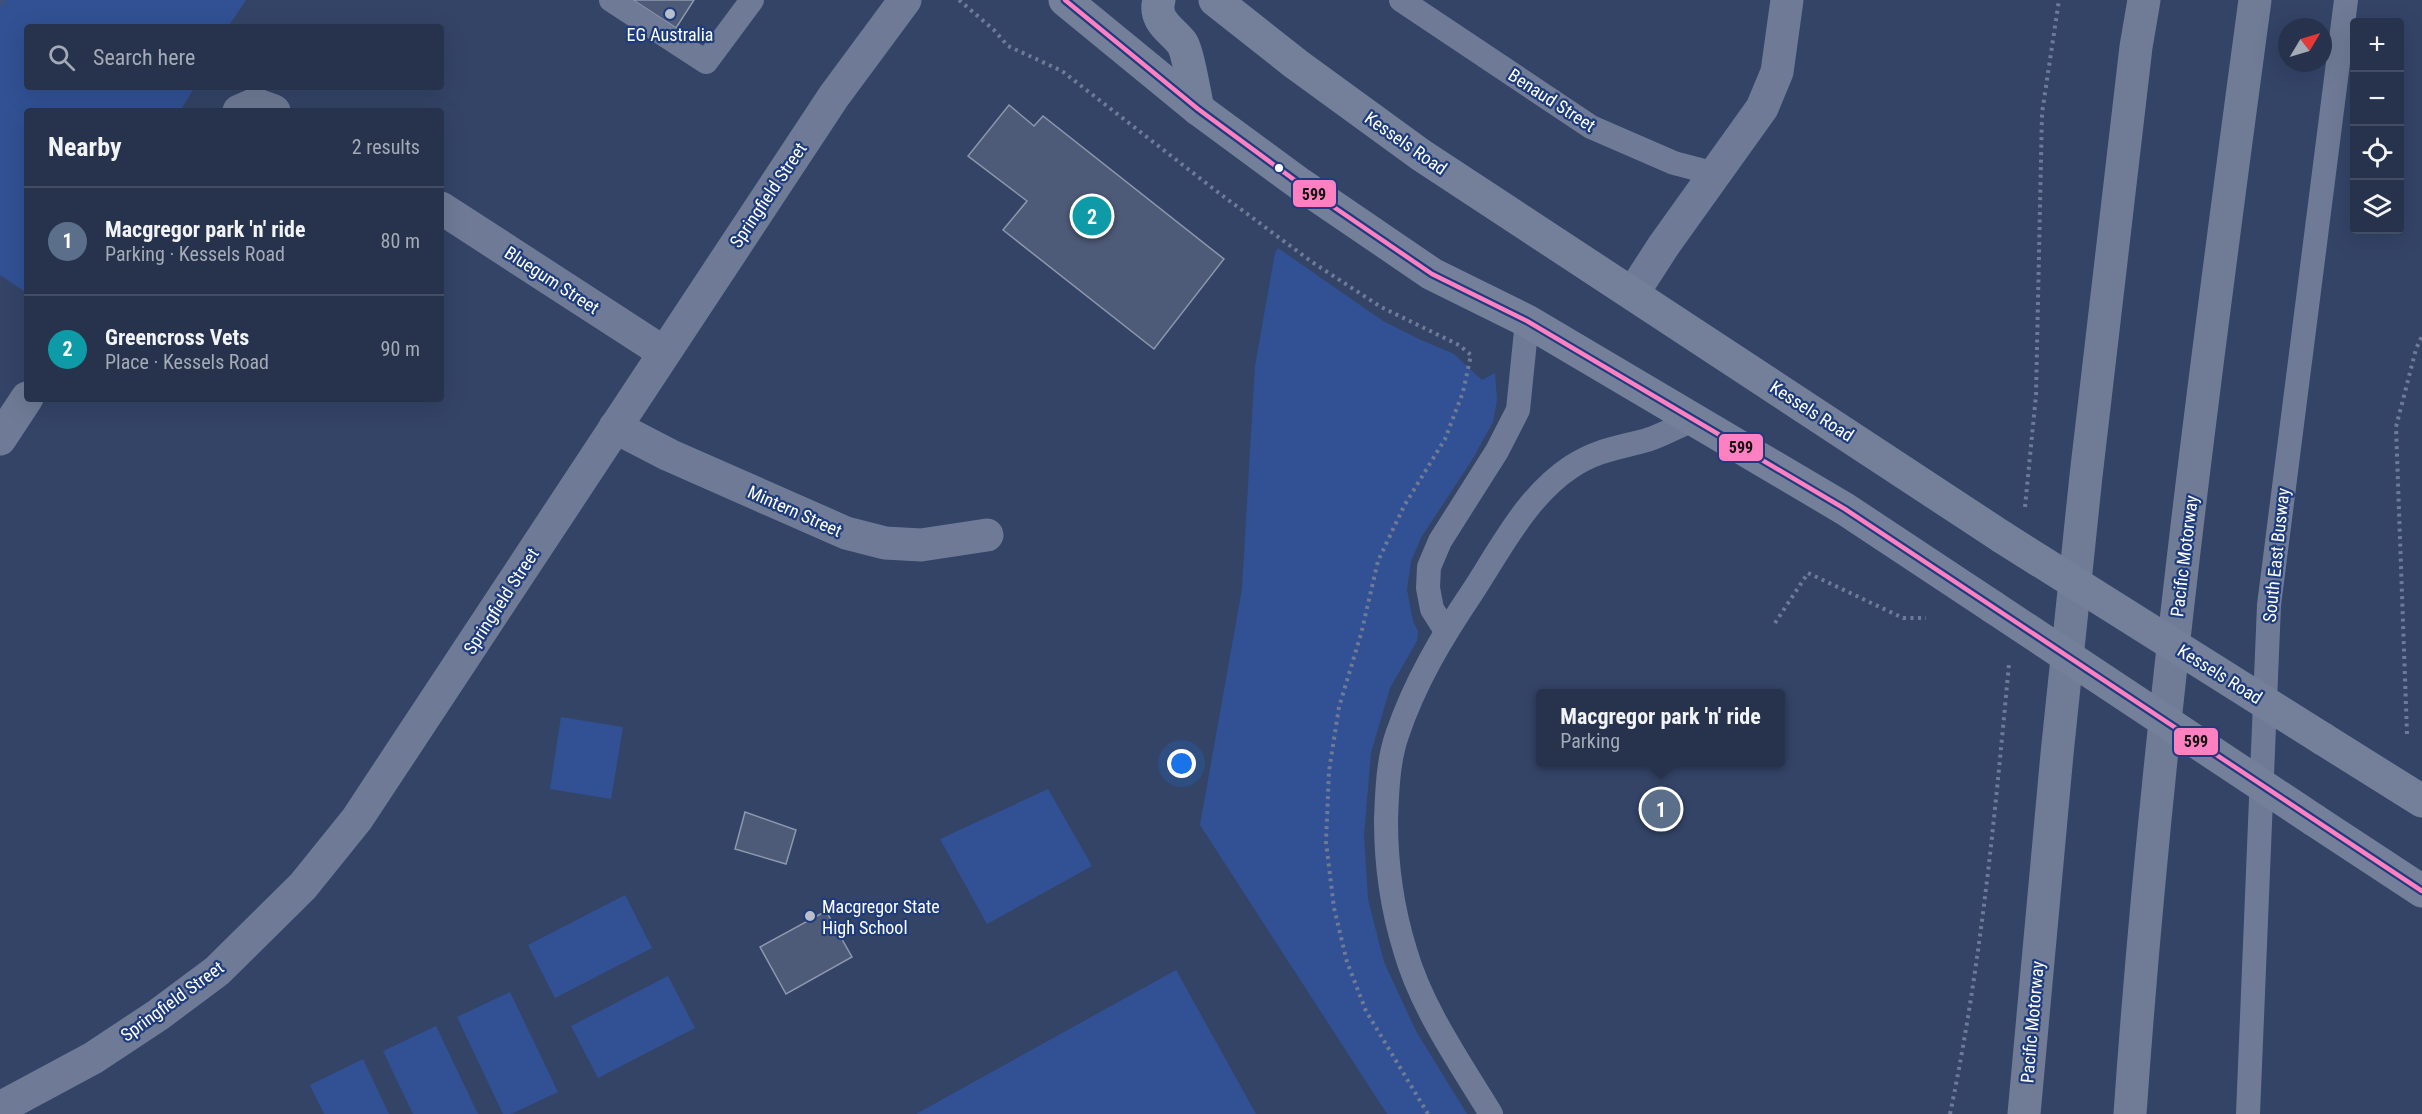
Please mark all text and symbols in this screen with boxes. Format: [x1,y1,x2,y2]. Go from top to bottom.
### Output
marker: EG Australia [663,7,677,21]
north arrow [2278,18,2332,72]
map controls [2350,18,2404,234]
button: + [2350,18,2404,72]
search box [24,24,444,90]
place label: EG Australia [627,24,713,45]
icon: search [45,41,78,74]
text: Search here [93,45,195,70]
street label: Benaud Street [1505,64,1599,136]
button: − [2350,72,2404,126]
street label: Kessels Road [1361,107,1451,179]
button: locate [2350,126,2404,180]
text: Nearby [48,132,122,162]
text: 2 results [352,135,420,159]
street label: Springfield Street [725,139,811,251]
unlabelled marker [1273,162,1285,174]
line badge: 599 [1292,179,1337,208]
button: layers [2350,180,2404,234]
text: 599 [1302,185,1326,204]
pin: 2 [1072,194,1112,238]
text: Macgregor park 'n' ride [105,217,306,242]
text: 1 [62,229,73,253]
text: 80 m [381,229,420,253]
text: Parking · Kessels Road [105,242,285,266]
street label: Bluegum Street [501,242,603,318]
text: Greencross Vets [105,325,249,350]
text: 2 [62,337,73,361]
text: 90 m [381,337,420,361]
text: Place · Kessels Road [105,350,269,374]
street label: Kessels Road [1766,376,1858,446]
line badge: 599 [1718,433,1764,462]
text: 599 [1729,438,1753,457]
street label: Mintern Street [745,481,845,541]
street label: South East Busway [2259,486,2294,623]
street label: Pacific Motorway [2166,494,2202,618]
street label: Springfield Street [459,544,543,658]
street label: Kessels Road [2174,640,2266,708]
popup [1536,689,1785,767]
text: Macgregor park 'n' ride [1560,704,1761,729]
line badge: 599 [2173,727,2219,756]
text: Parking [1560,729,1620,753]
text: 599 [2184,732,2208,751]
your location [1167,749,1196,778]
pin: 1 [1642,786,1680,832]
place label: Macgregor State High School [822,896,940,938]
marker: Macgregor State High School [803,909,817,923]
street label: Springfield Street [116,957,228,1045]
street label: Pacific Motorway [2016,960,2048,1084]

